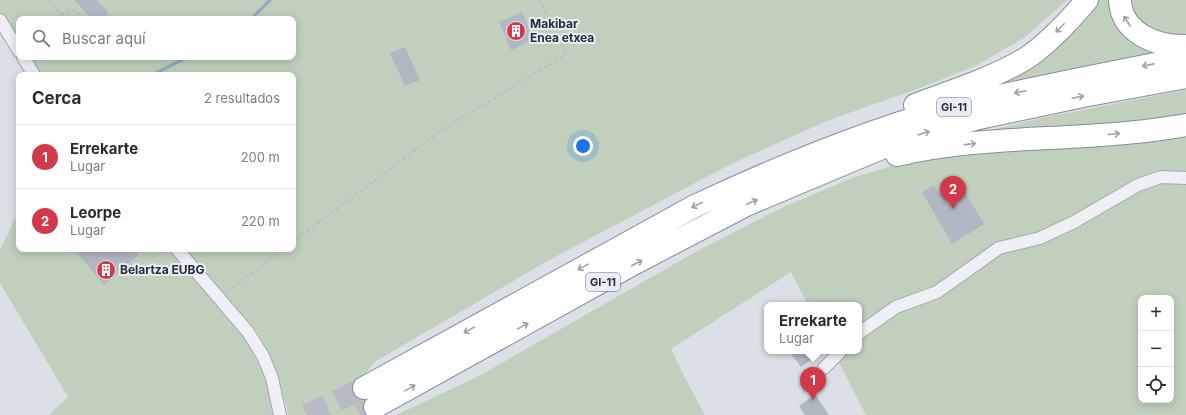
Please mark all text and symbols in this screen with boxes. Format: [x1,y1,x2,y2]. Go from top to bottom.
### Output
search box [16,16,296,60]
place label: Makibar Enea etxea [530,16,594,45]
one-way arrow [1123,16,1131,27]
building icon: Makibar Enea etxea [505,20,527,42]
one-way arrow [1055,23,1065,33]
icon: search [30,27,52,49]
text: Buscar aquí [62,29,146,48]
one-way arrow [1142,62,1155,70]
text: Cerca [32,88,81,108]
one-way arrow [1014,88,1027,96]
text: 2 resultados [204,90,280,106]
one-way arrow [1071,93,1084,101]
road number: GI-11 [937,98,971,116]
one-way arrow [918,129,930,137]
one-way arrow [1107,130,1120,137]
your location [573,136,593,156]
text: Errekarte [70,139,138,158]
one-way arrow [963,140,976,147]
text: 1 [42,149,48,165]
text: 200 m [241,149,280,165]
text: Lugar [70,158,105,174]
pin: 2 [940,176,966,209]
one-way arrow [746,198,758,206]
one-way arrow [691,202,703,209]
text: Leorpe [70,203,121,222]
text: 2 [41,213,49,229]
text: 220 m [241,213,280,229]
text: Lugar [70,222,105,238]
one-way arrow [631,258,643,266]
building icon: Belartza EUBG [95,259,117,281]
place label: Belartza EUBG [120,262,205,277]
one-way arrow [577,264,589,272]
road number: GI-11 [586,273,620,291]
map controls [1138,295,1174,403]
button: + [1138,295,1174,331]
popup [764,302,862,354]
text: Errekarte [779,311,847,330]
one-way arrow [517,321,529,329]
one-way arrow [463,327,475,334]
text: Lugar [779,330,814,346]
button: − [1138,331,1174,367]
pin: 1 [800,367,826,400]
button: locate [1138,367,1174,403]
one-way arrow [403,384,415,392]

